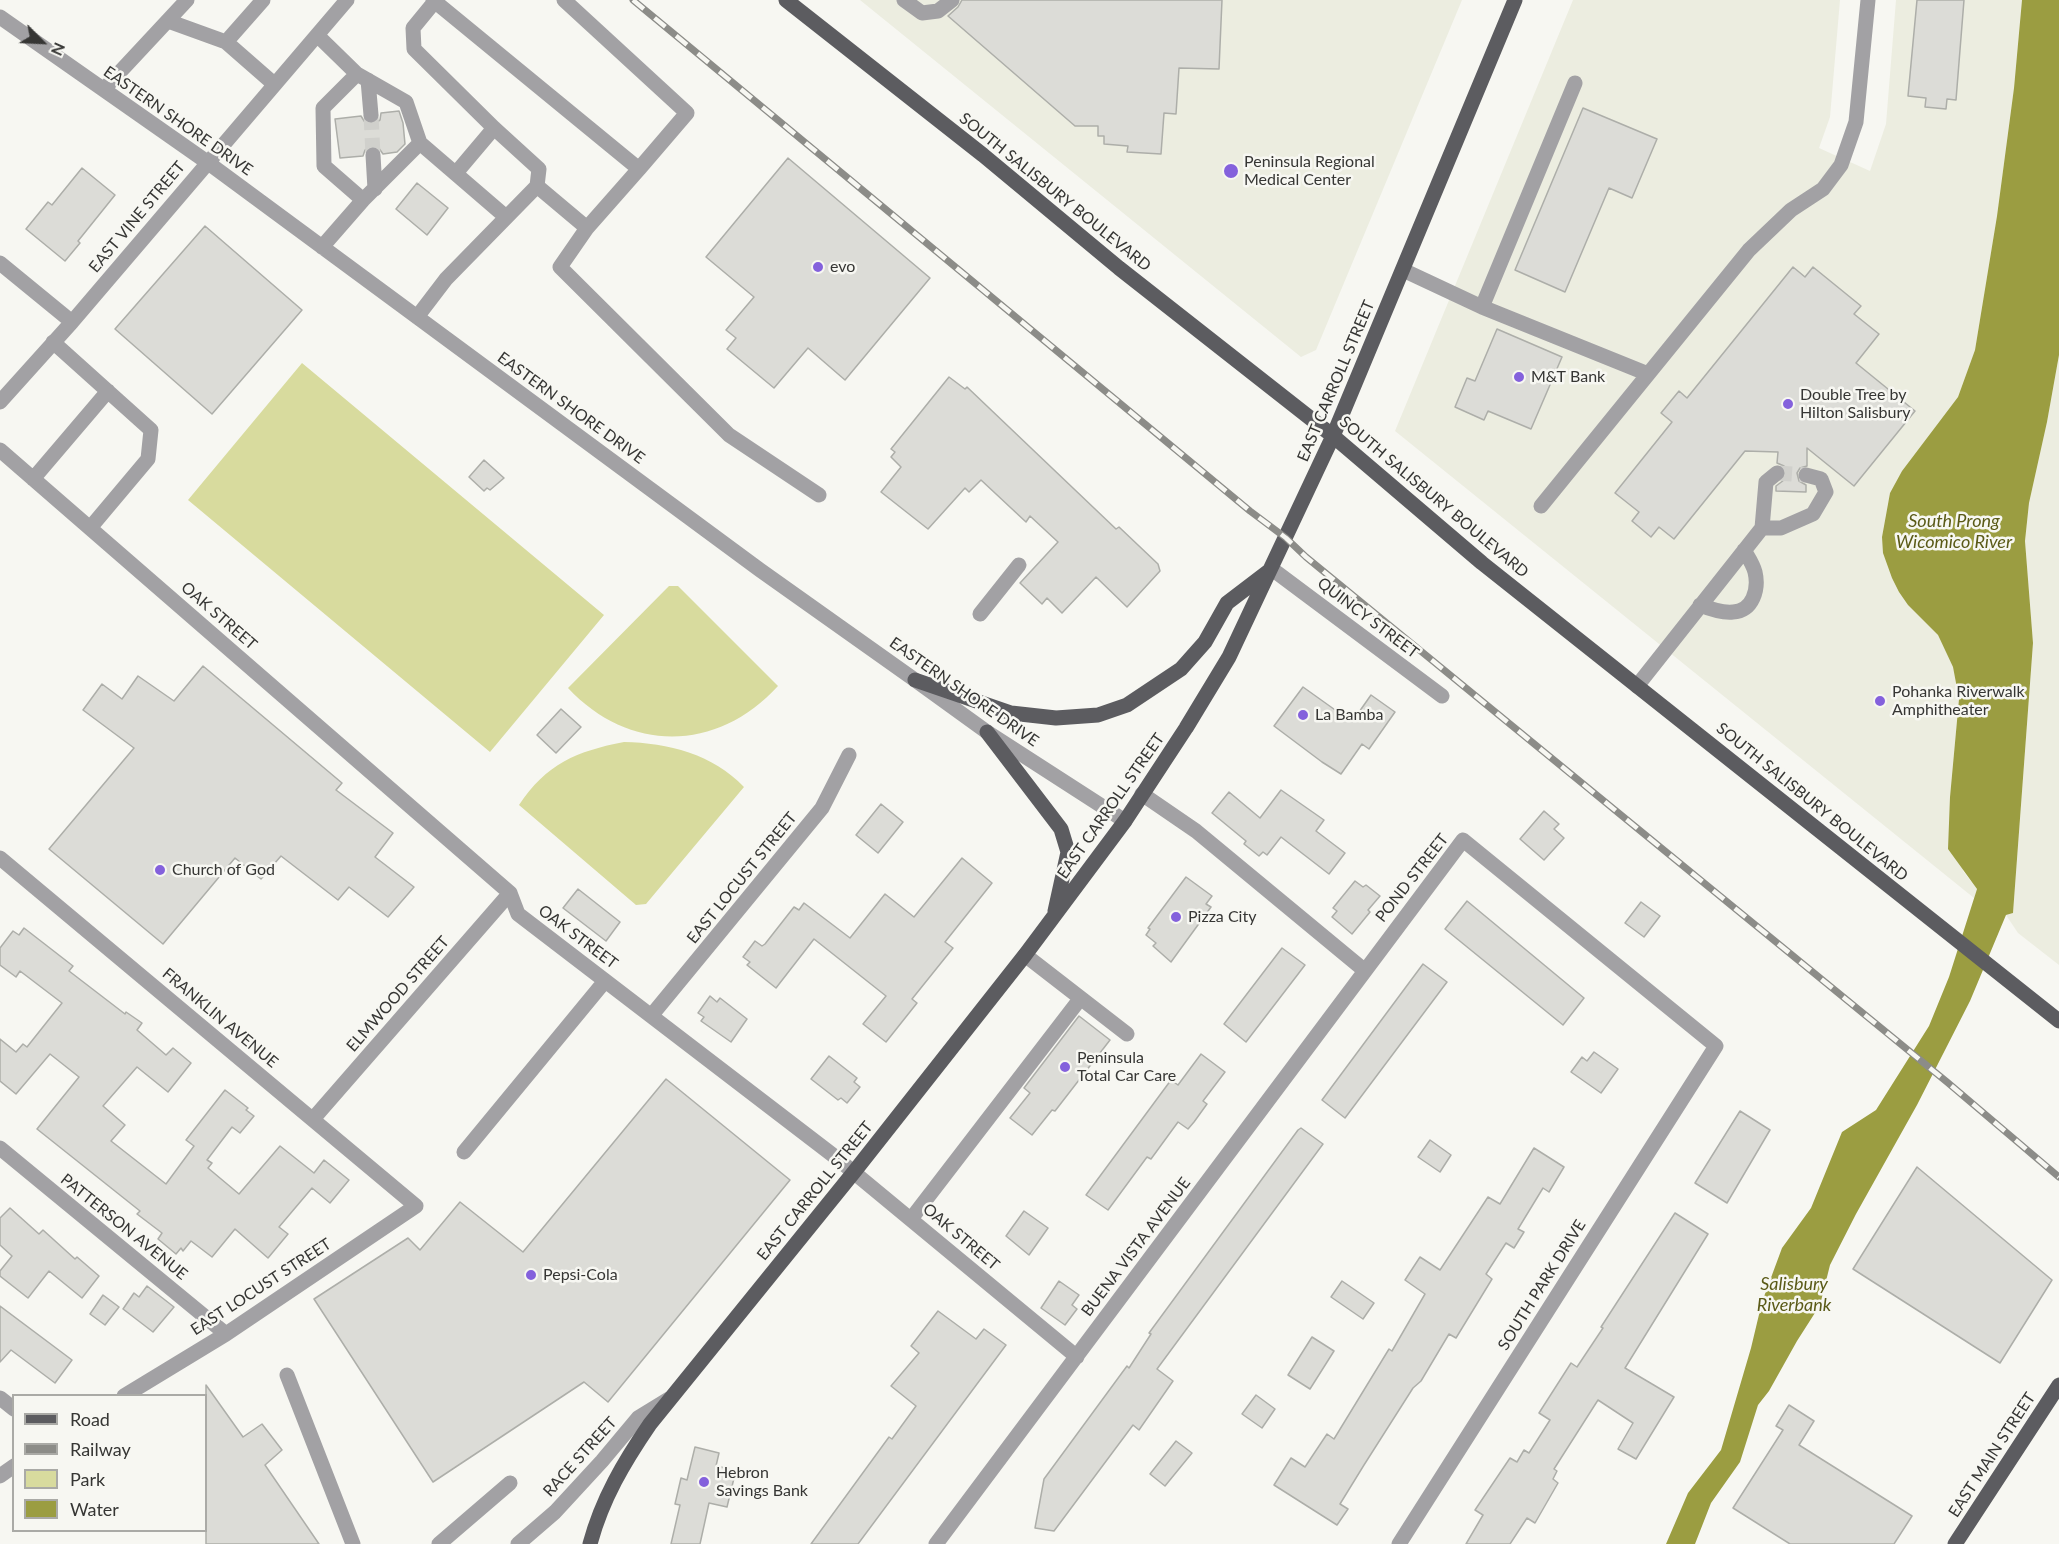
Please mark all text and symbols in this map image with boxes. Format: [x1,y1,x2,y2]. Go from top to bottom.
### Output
north arrow [12,12,72,72]
text: N [48,40,70,59]
street label: EASTERN SHORE DRIVE [100,62,256,180]
street label: SOUTH SALISBURY BOULEVARD [955,109,1155,275]
place label: Peninsula Regional Medical Center [1244,152,1375,190]
street label: EAST VINE STREET [85,157,189,277]
marker: Peninsula Regional Medical Center [1222,162,1240,180]
place label: evo [830,257,855,277]
marker: evo [811,260,825,274]
street label: EAST CARROLL STREET [1293,298,1379,464]
street label: EASTERN SHORE DRIVE [494,348,648,468]
place label: M&T Bank [1531,367,1605,387]
marker: M&T Bank [1512,370,1526,384]
place label: Double Tree by Hilton Salisbury [1800,385,1911,423]
marker: Double Tree by Hilton Salisbury [1781,397,1795,411]
street label: SOUTH SALISBURY BOULEVARD [1336,412,1532,582]
water label: South Prong Wicomico River [1896,510,2012,552]
street label: QUINCY STREET [1313,574,1423,662]
street label: OAK STREET [177,578,261,654]
street label: EASTERN SHORE DRIVE [886,633,1042,751]
place label: Pohanka Riverwalk Amphitheater [1892,682,2025,720]
marker: Pohanka Riverwalk Amphitheater [1873,694,1887,708]
place label: La Bamba [1315,705,1384,725]
marker: La Bamba [1296,708,1310,722]
street label: SOUTH SALISBURY BOULEVARD [1712,719,1912,885]
street label: EAST CARROLL STREET [1053,730,1169,882]
street label: EAST LOCUST STREET [683,808,801,948]
street label: POND STREET [1372,830,1452,926]
place label: Church of God [172,860,275,880]
marker: Church of God [153,863,167,877]
street label: OAK STREET [535,901,621,973]
place label: Pizza City [1188,907,1256,927]
marker: Pizza City [1169,910,1183,924]
street label: ELMWOOD STREET [343,932,453,1056]
street label: FRANKLIN AVENUE [158,964,282,1072]
place label: Peninsula Total Car Care [1077,1048,1176,1086]
marker: Peninsula Total Car Care [1058,1060,1072,1074]
street label: EAST CARROLL STREET [753,1118,877,1264]
street label: PATTERSON AVENUE [57,1170,191,1284]
street label: BUENA VISTA AVENUE [1077,1174,1195,1320]
street label: OAK STREET [919,1199,1003,1275]
street label: SOUTH PARK DRIVE [1494,1216,1590,1354]
street label: EAST LOCUST STREET [187,1234,335,1340]
place label: Pepsi-Cola [543,1265,618,1285]
marker: Pepsi-Cola [524,1268,538,1282]
water label: Salisbury Riverbank [1757,1273,1831,1316]
street label: EAST MAIN STREET [1945,1389,2039,1521]
legend [12,1394,207,1532]
text: Road [70,1408,110,1430]
street label: RACE STREET [539,1413,621,1501]
text: Railway [70,1438,131,1460]
place label: Hebron Savings Bank [716,1463,808,1501]
text: Park [70,1468,105,1490]
marker: Hebron Savings Bank [697,1475,711,1489]
text: Water [70,1498,119,1520]

